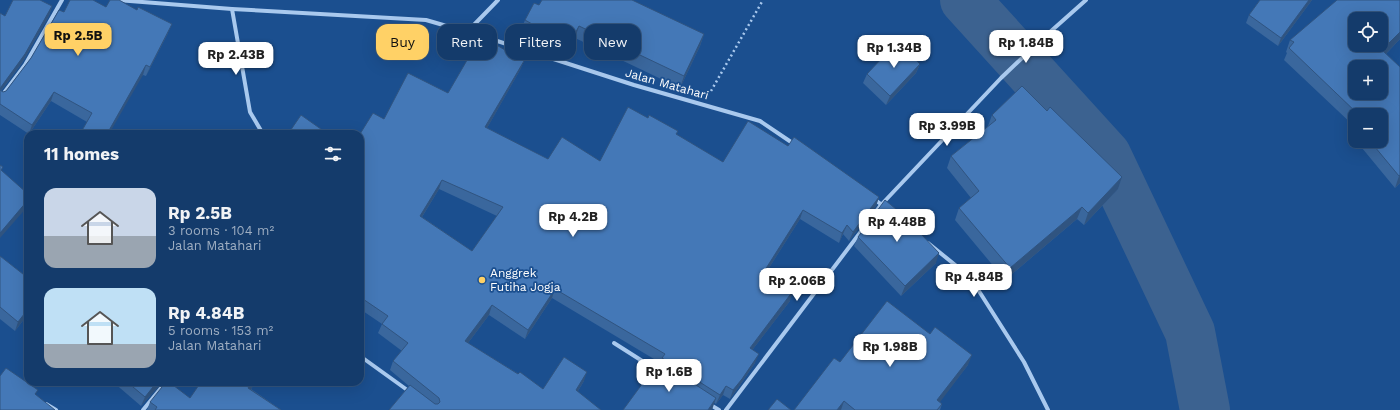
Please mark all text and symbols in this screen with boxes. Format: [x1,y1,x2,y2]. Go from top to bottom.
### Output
map controls [1348,12,1388,148]
button: locate [1348,12,1388,52]
pin: Rp 2.5B [41,23,115,57]
chip: Buy [376,24,429,60]
chip: Rent [437,24,497,60]
chip: Filters [505,24,576,60]
chip: New [584,24,641,60]
text: Rp 2.5B [54,28,102,43]
pin: Rp 1.84B [985,30,1067,64]
pin: Rp 1.34B [853,35,935,69]
text: Rp 1.84B [998,35,1054,50]
text: Rp 1.34B [866,40,922,55]
pin: Rp 2.43B [195,42,277,76]
text: Rp 2.43B [207,47,265,62]
button: + [1348,60,1388,100]
street label: Jalan Matahari [624,65,710,103]
button: − [1348,108,1388,148]
pin: Rp 3.99B [906,113,988,147]
text: Rp 3.99B [918,118,976,133]
icon: filters [322,143,344,165]
text: 11 homes [44,144,119,164]
text: Rp 2.5B [168,203,232,223]
icon: home [76,204,124,252]
pin: Rp 4.2B [536,204,610,238]
text: Rp 4.2B [548,209,598,224]
pin: Rp 4.48B [856,209,938,243]
text: Rp 4.48B [868,214,926,229]
text: 3 rooms · 104 m² [168,223,274,238]
text: Jalan Matahari [168,238,261,253]
pin: Rp 4.84B [933,264,1015,298]
place label: Anggrek Futiha Jogja [490,266,561,294]
pin: Rp 2.06B [756,268,838,302]
text: Rp 4.84B [945,269,1003,284]
text: Rp 2.06B [768,273,826,288]
marker: Anggrek Futiha Jogja [477,275,487,285]
text: Rp 4.84B [168,303,244,323]
icon: home [76,304,124,352]
text: 5 rooms · 153 m² [168,323,273,338]
pin: Rp 1.98B [849,334,931,368]
text: Jalan Matahari [168,338,261,353]
text: Rp 1.98B [862,339,918,354]
pin: Rp 1.6B [632,359,706,393]
text: Rp 1.6B [646,364,692,379]

